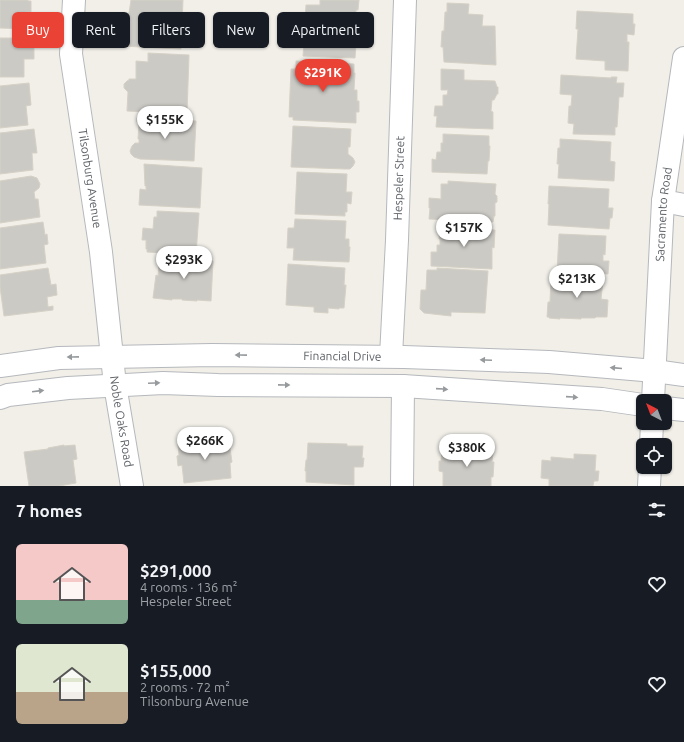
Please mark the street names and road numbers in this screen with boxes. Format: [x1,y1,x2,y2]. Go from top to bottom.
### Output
street label: Tilsonburg Avenue [76,128,104,229]
street label: Hespeler Street [391,135,406,221]
street label: Sacramento Road [653,166,674,262]
street label: Financial Drive [303,349,382,363]
street label: Noble Oaks Road [108,375,136,468]

